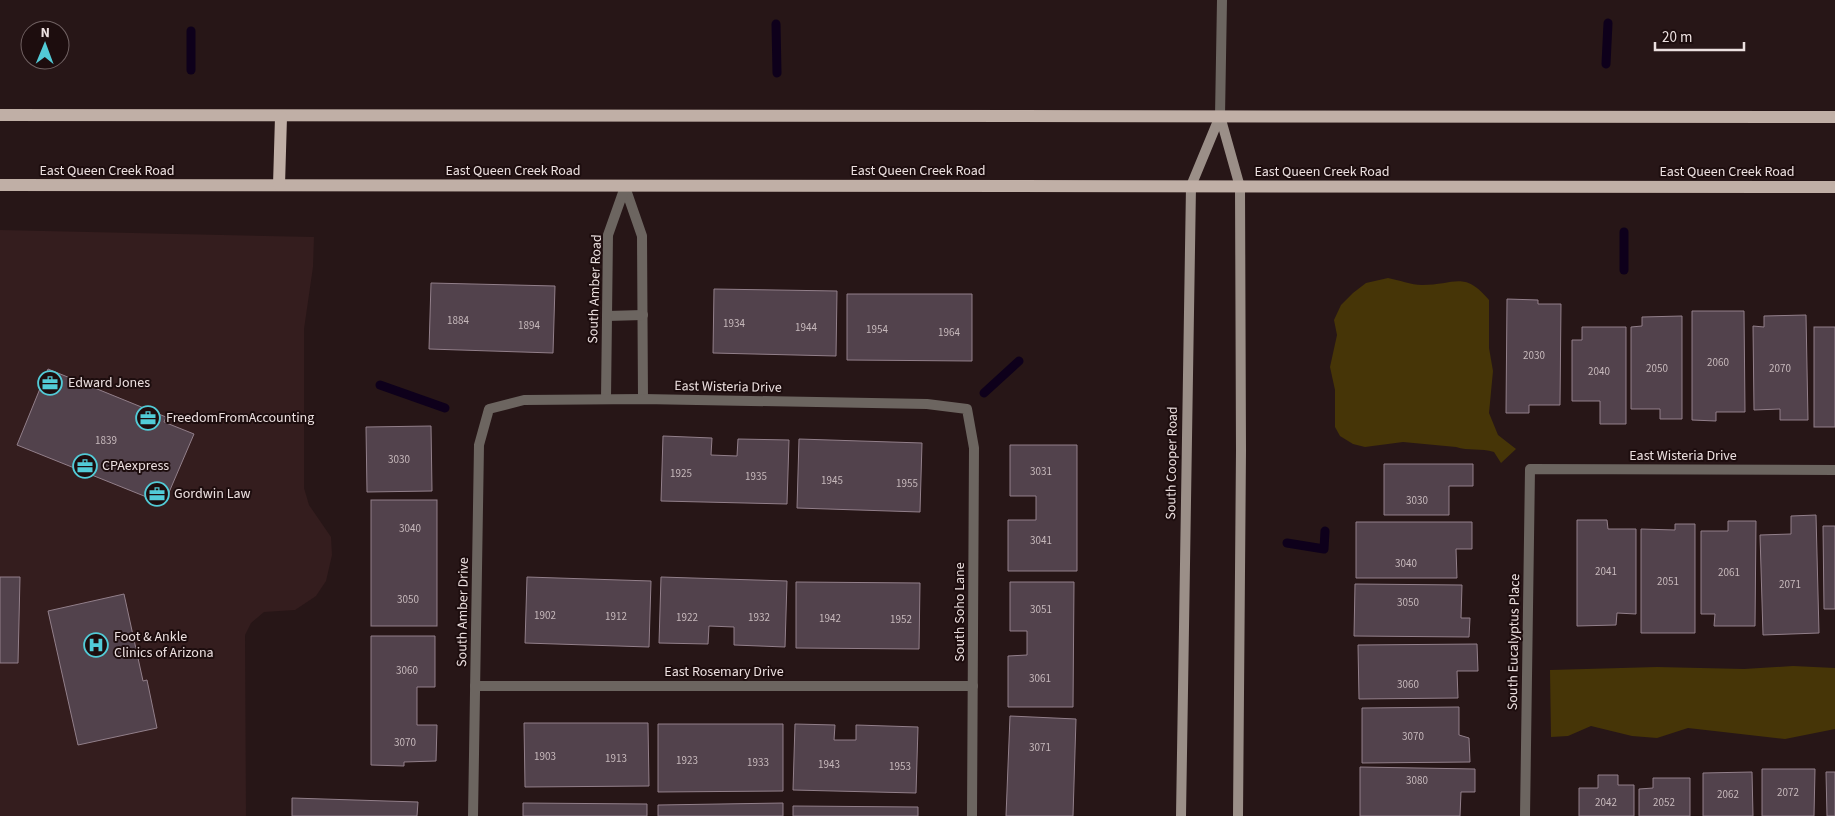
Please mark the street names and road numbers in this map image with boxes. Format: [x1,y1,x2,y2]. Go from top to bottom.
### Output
street label: East Queen Creek Road [39,161,175,181]
street label: East Queen Creek Road [445,161,581,181]
street label: East Queen Creek Road [850,161,986,181]
street label: East Queen Creek Road [1254,162,1390,182]
street label: East Queen Creek Road [1659,162,1795,182]
street label: South Amber Road [583,234,607,344]
street label: East Wisteria Drive [674,376,782,398]
street label: South Cooper Road [1161,406,1183,520]
street label: East Wisteria Drive [1629,446,1737,466]
street label: South Amber Drive [452,557,474,667]
street label: South Soho Lane [950,562,970,662]
street label: South Eucalyptus Place [1503,574,1525,710]
street label: East Rosemary Drive [664,662,784,682]

